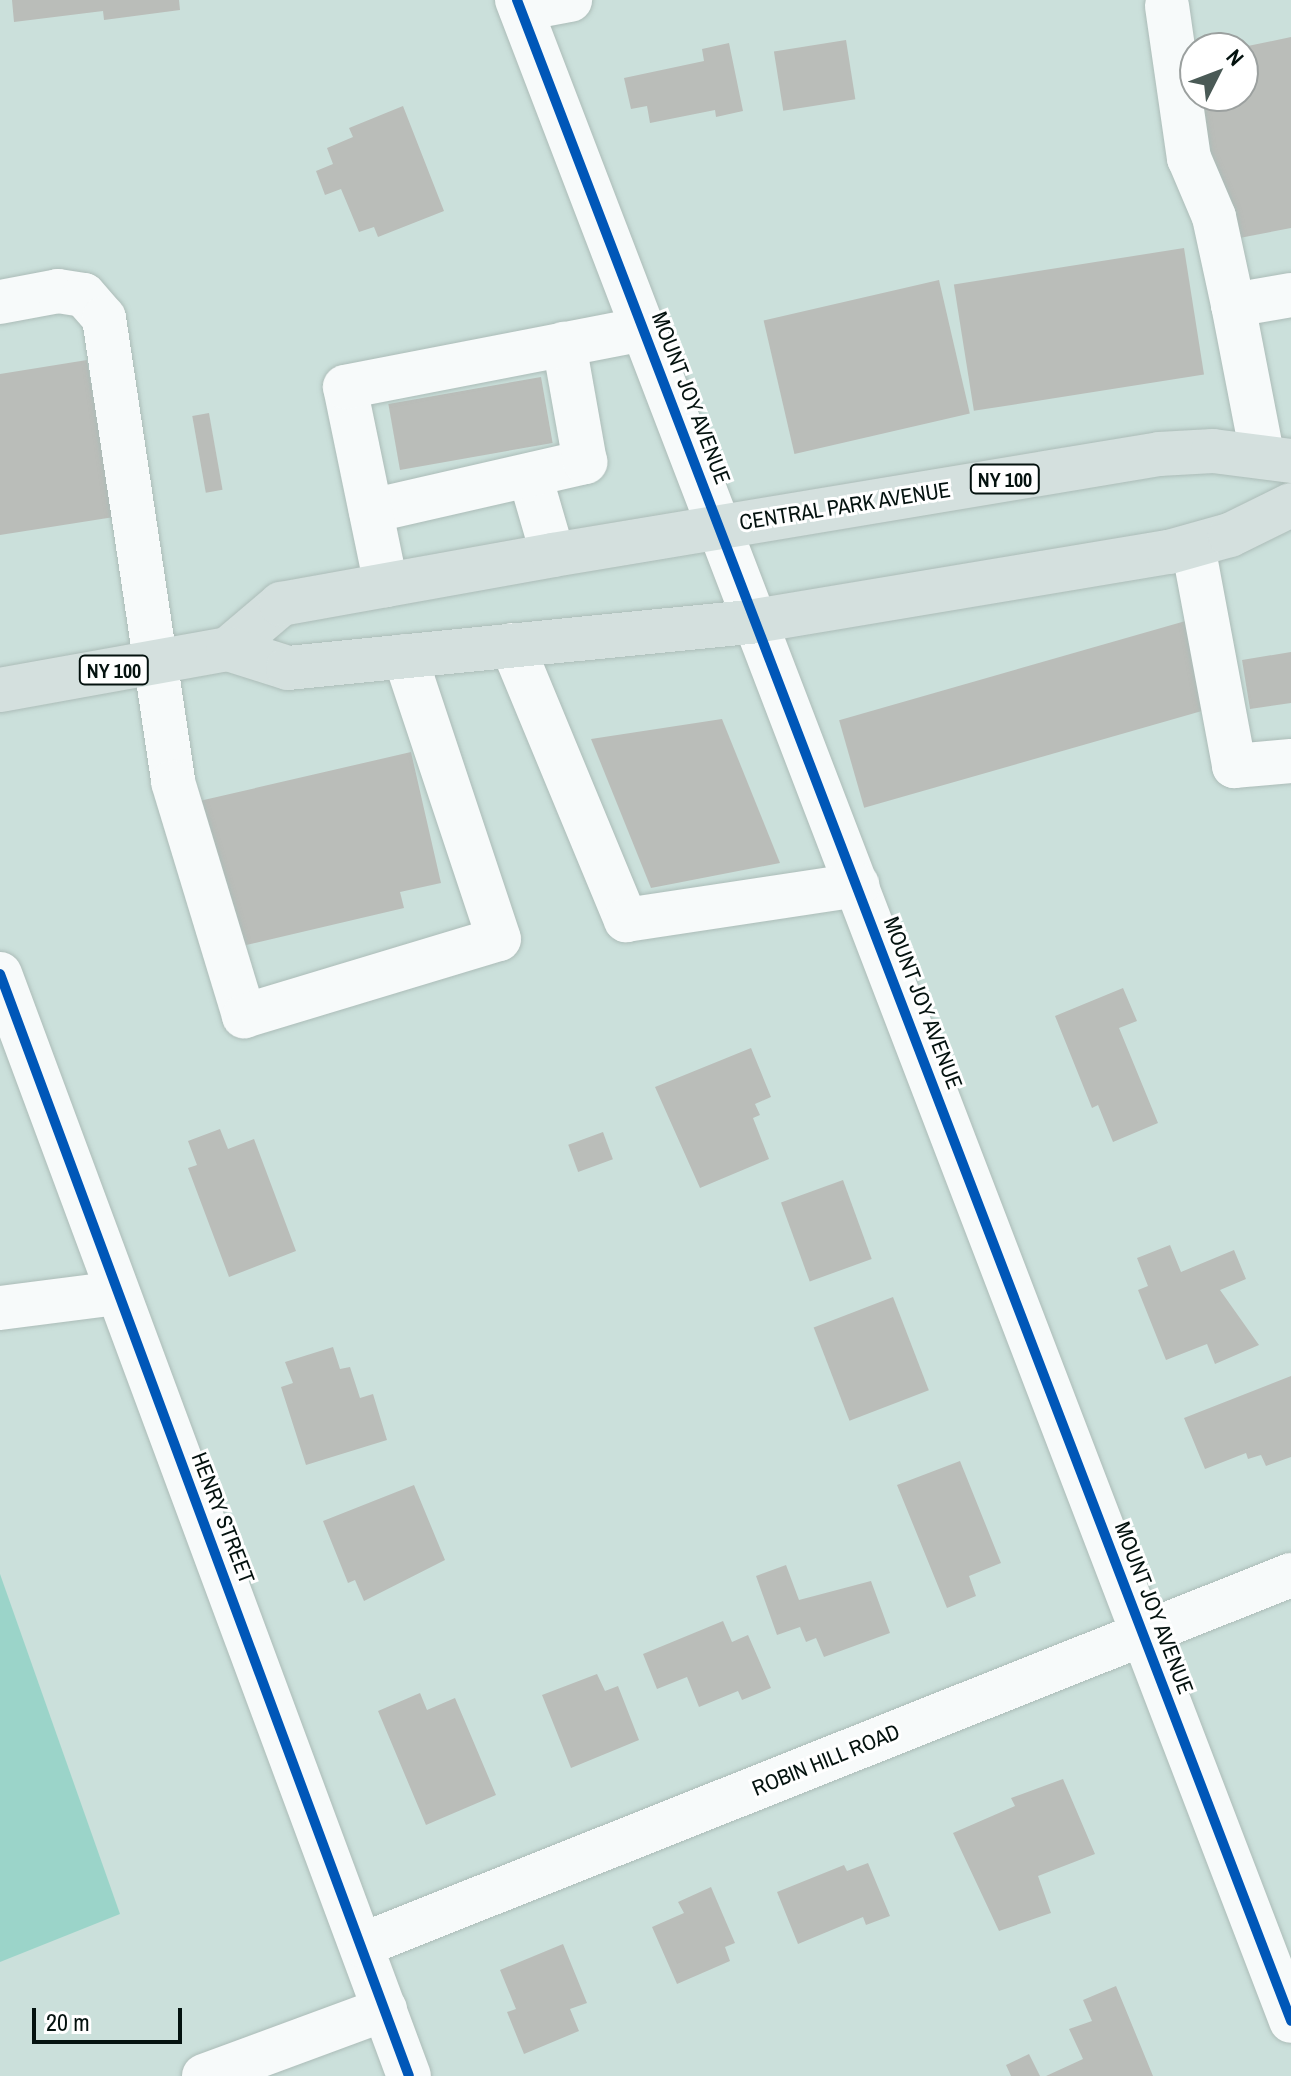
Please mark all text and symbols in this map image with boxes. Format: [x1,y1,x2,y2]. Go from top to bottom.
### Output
north arrow [1179,32,1259,112]
text: N [1220,42,1251,72]
street label: MOUNT JOY AVENUE [646,307,736,489]
road number: NY 100 [969,463,1041,495]
street label: CENTRAL PARK AVENUE [737,476,953,536]
road number: NY 100 [78,654,150,686]
street label: MOUNT JOY AVENUE [878,912,968,1094]
street label: HENRY STREET [186,1448,260,1588]
street label: MOUNT JOY AVENUE [1109,1517,1199,1699]
street label: ROBIN HILL ROAD [748,1718,904,1802]
scale bar [36,1992,186,2042]
text: 20 m [46,2006,90,2038]

